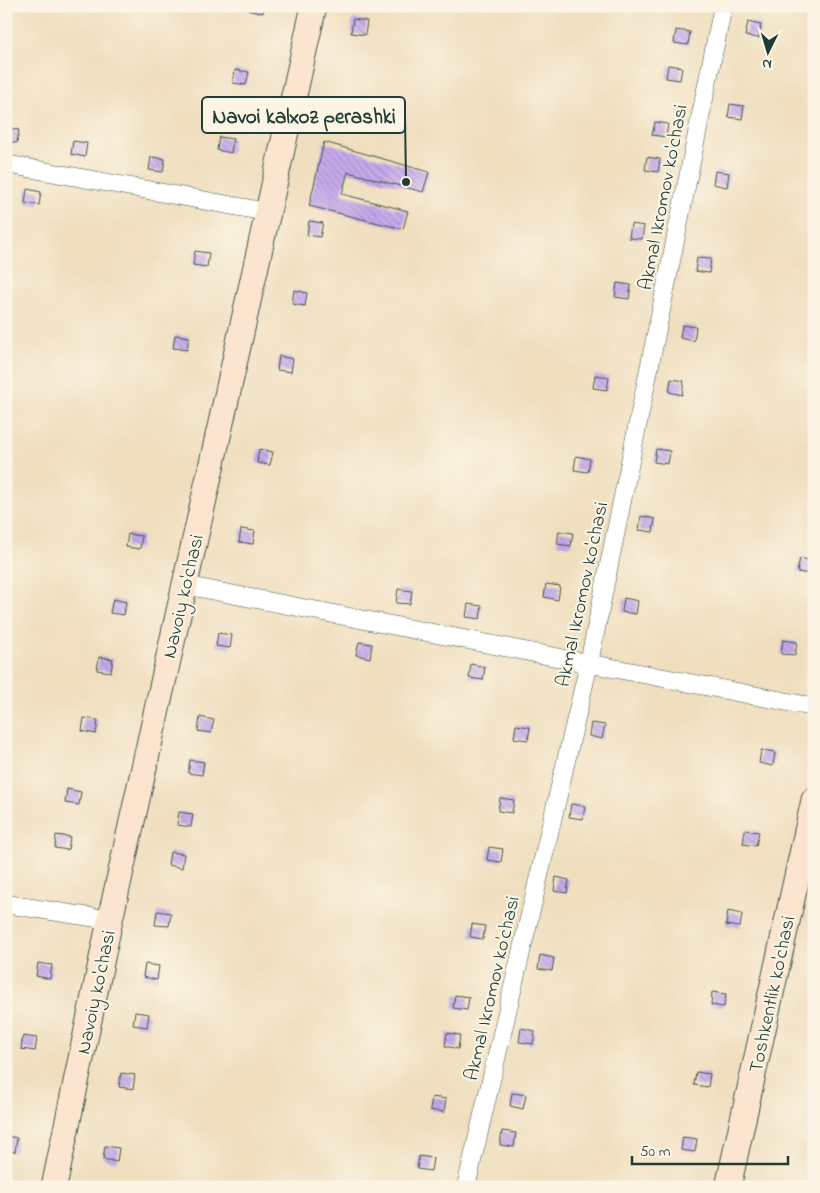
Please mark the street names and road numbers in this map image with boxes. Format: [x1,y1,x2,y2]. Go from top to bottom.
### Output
street label: Akmal Ikromov ko'chasi [632,102,697,293]
street label: Akmal Ikromov ko'chasi [550,499,617,690]
street label: Navoiy ko'chasi [156,532,213,661]
street label: Akmal Ikromov ko'chasi [458,893,529,1084]
street label: Toshkentlik ko'chasi [743,913,804,1076]
street label: Navoiy ko'chasi [70,928,125,1057]

